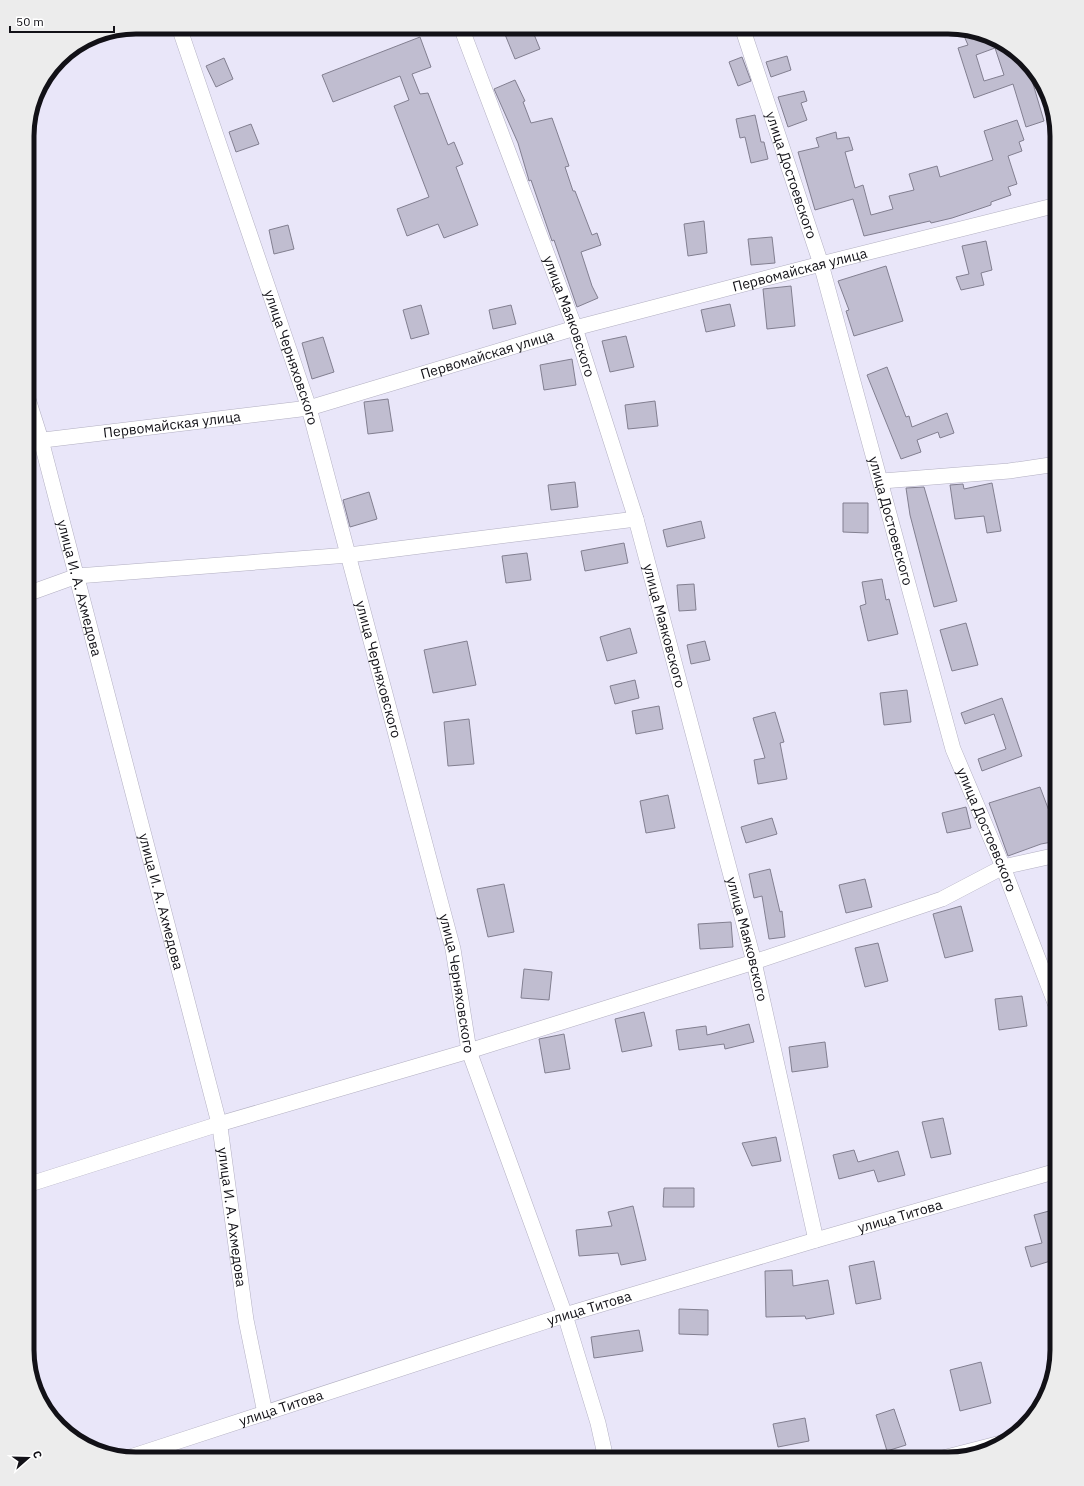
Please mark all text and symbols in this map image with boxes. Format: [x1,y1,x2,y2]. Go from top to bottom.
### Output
scale bar [10,8,114,34]
text: 50 m [16,14,44,29]
street label: улица Достоевского [762,109,821,241]
street label: Первомайская улица [730,244,869,296]
street label: улица Маяковского [539,253,599,379]
street label: улица Черняховского [260,288,322,427]
street label: Первомайская улица [418,326,556,383]
street label: Первомайская улица [102,407,242,442]
street label: улица Достоевского [865,454,917,588]
street label: улица И. А. Ахмедова [53,518,106,659]
street label: улица Маяковского [639,562,690,690]
street label: улица Черняховского [352,599,405,740]
street label: улица Достоевского [953,765,1021,895]
street label: улица И. А. Ахмедова [135,831,188,972]
street label: улица Маяковского [723,875,772,1003]
street label: улица Черняховского [435,912,478,1055]
street label: улица И. А. Ахмедова [214,1146,251,1288]
street label: улица Титова [855,1195,945,1237]
street label: улица Титова [545,1287,634,1329]
street label: улица Титова [237,1385,326,1430]
north arrow [8,1438,48,1478]
text: С [30,1449,45,1460]

